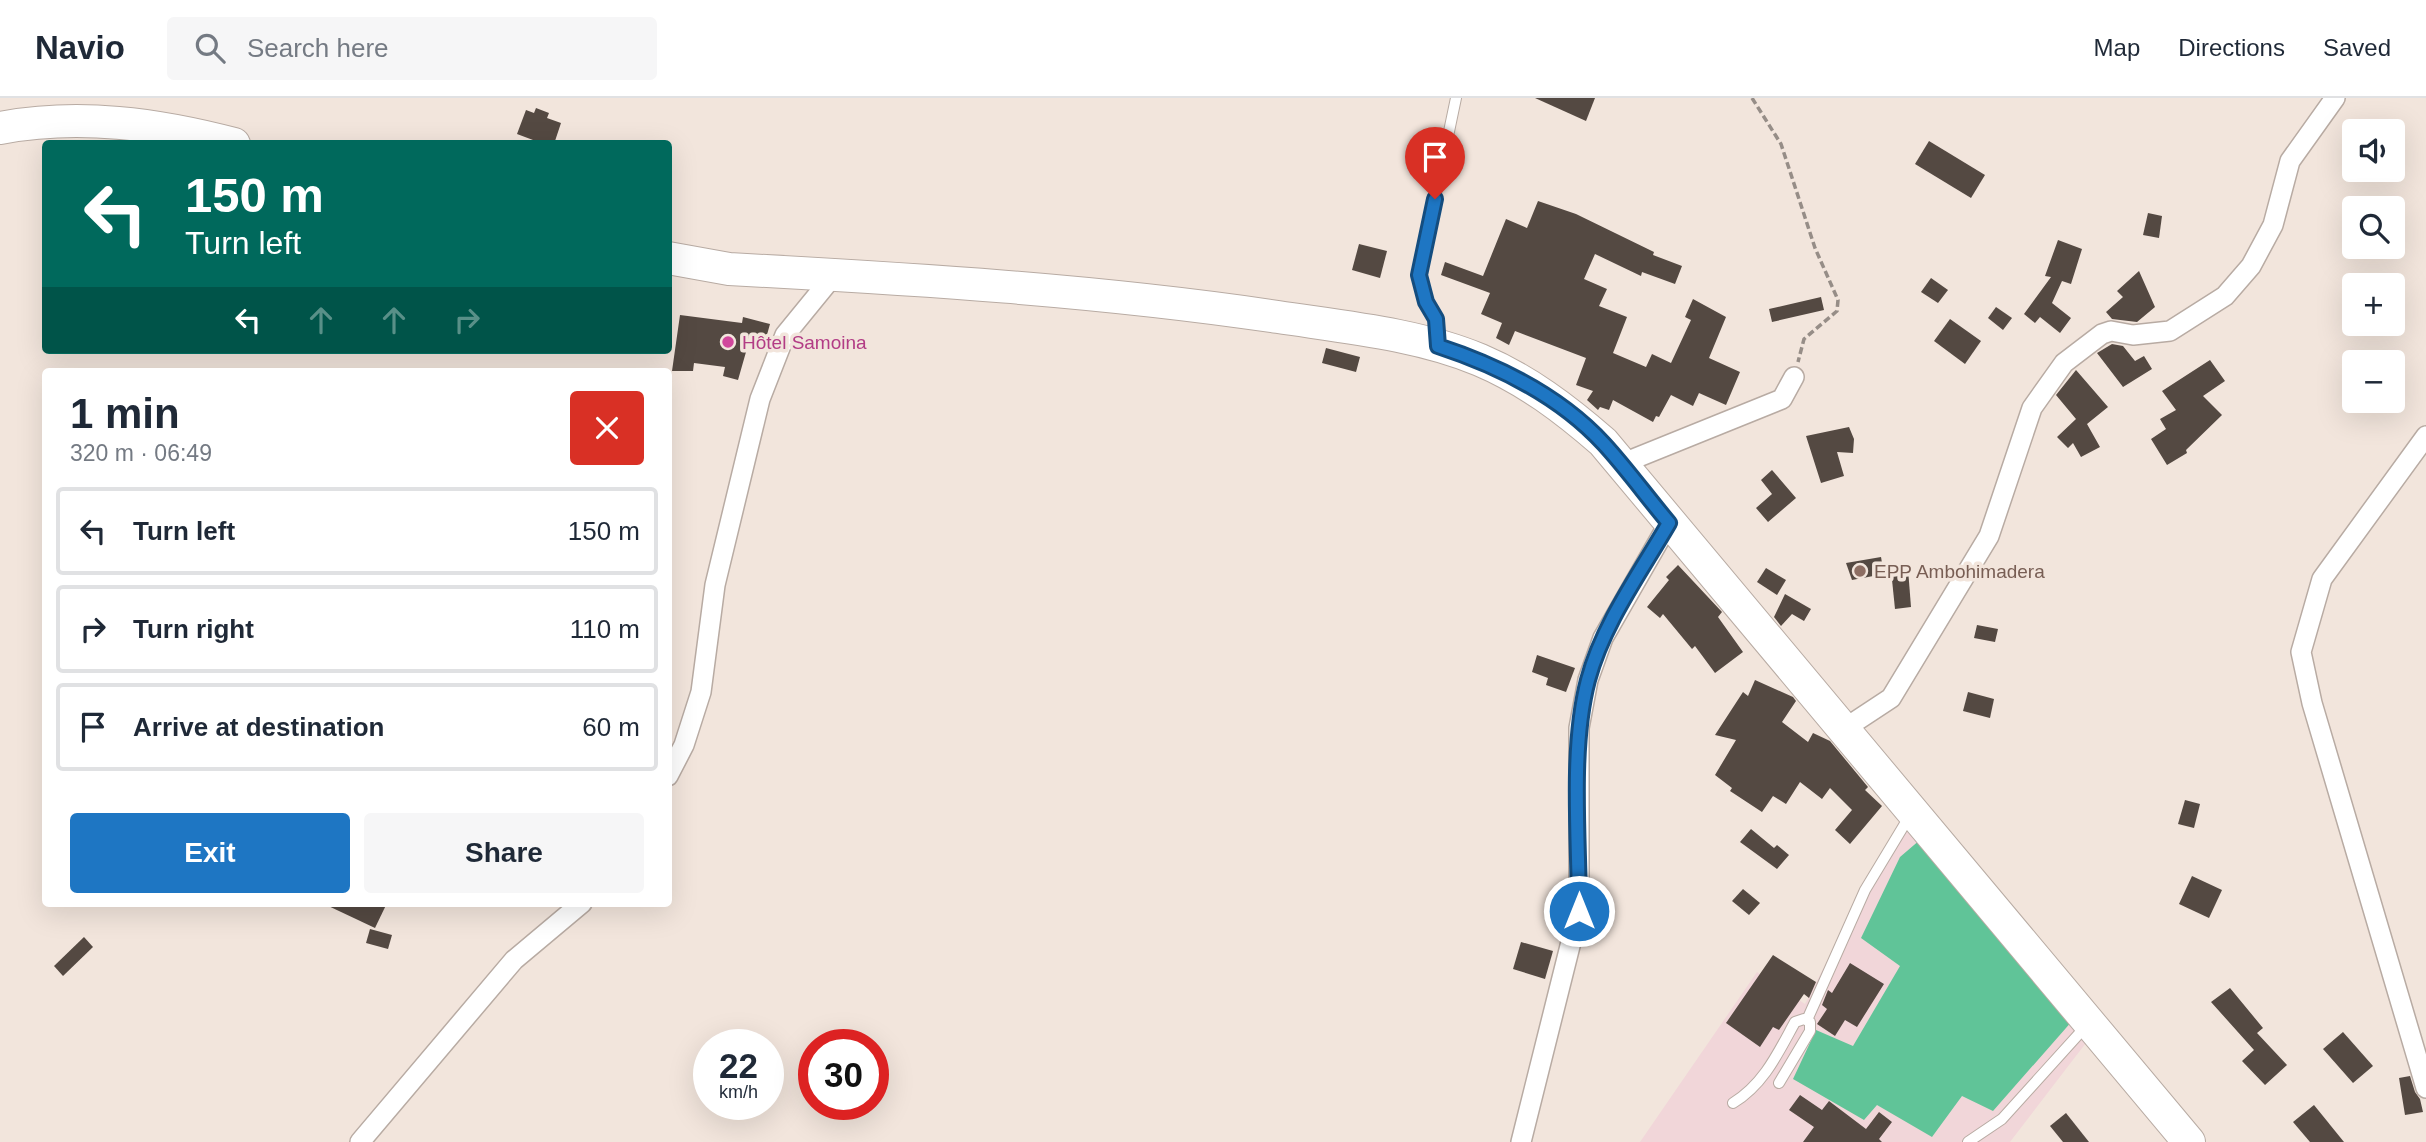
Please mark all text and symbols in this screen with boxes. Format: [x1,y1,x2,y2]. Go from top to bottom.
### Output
search box [167,17,657,80]
text: Navio [35,29,125,66]
icon: search [191,29,229,67]
text: Search here [247,33,389,63]
text: Map [2094,34,2140,61]
text: Directions [2178,34,2285,61]
text: Saved [2323,34,2391,61]
map controls [2342,119,2405,413]
button: sound [2342,119,2405,182]
pin [1405,127,1465,199]
icon: arrive [1416,138,1454,176]
icon: left [70,168,161,259]
text: 150 m [185,168,324,222]
button: search [2342,196,2405,259]
text: Turn left [185,225,301,261]
button: + [2342,273,2405,336]
icon: left [229,301,267,339]
icon: ahead [302,301,340,339]
icon: ahead [375,301,413,339]
icon: right [448,301,486,339]
place label: Hôtel Samoina [742,332,867,353]
marker: Hôtel Samoina [720,334,736,350]
button: − [2342,350,2405,413]
text: 1 min [70,390,180,437]
button: close [570,391,644,465]
text: 320 m · 06:49 [70,440,212,466]
icon: left [74,512,112,550]
text: Turn left [133,516,235,546]
text: 150 m [568,516,640,546]
place label: EPP Ambohimadera [1874,561,2045,582]
marker: EPP Ambohimadera [1852,563,1868,579]
icon: right [74,610,112,648]
text: Turn right [133,614,254,644]
text: 110 m [570,614,640,644]
icon: arrive [74,708,112,746]
text: Arrive at destination [133,712,384,742]
text: 60 m [582,712,640,742]
button: Exit [70,813,350,893]
button: Share [364,813,644,893]
position arrow [1542,874,1616,948]
speed limit sign: 30 [798,1029,889,1120]
text: 22 [719,1046,758,1085]
text: km/h [719,1082,758,1102]

